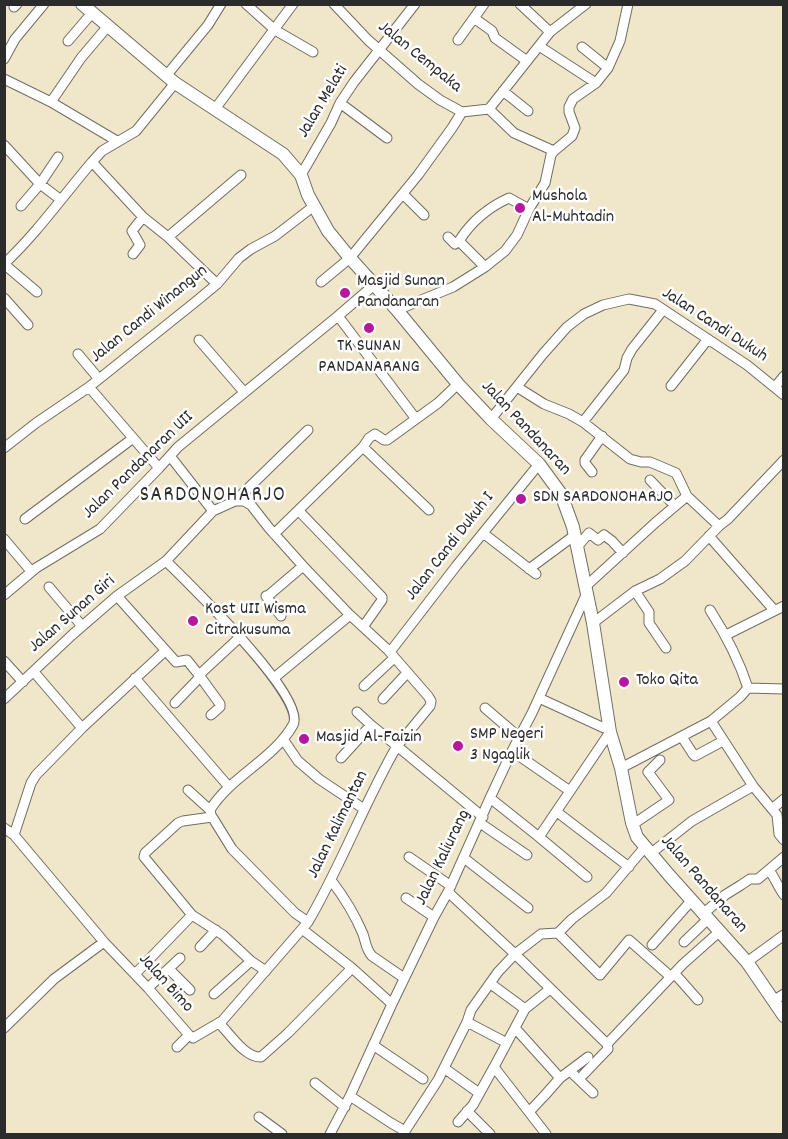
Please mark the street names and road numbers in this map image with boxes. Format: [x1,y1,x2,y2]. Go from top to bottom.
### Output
street label: Jalan Cempaka [373,18,465,98]
street label: Jalan Melati [294,62,354,142]
street label: Jalan Candi Winangun [87,261,213,369]
street label: Jalan Candi Dukuh [657,284,771,368]
street label: Jalan Pandanaran [475,377,575,481]
street label: Jalan Pandanaran UII [79,407,199,525]
street label: Jalan Candi Dukuh I [402,488,500,606]
street label: Jalan Sunan Giri [25,572,121,658]
street label: Jalan Kalimantan [304,768,374,882]
street label: Jalan Kaliurang [412,807,476,909]
street label: Jalan Pandanaran [655,832,751,938]
street label: Jalan Bimo [133,950,197,1018]

